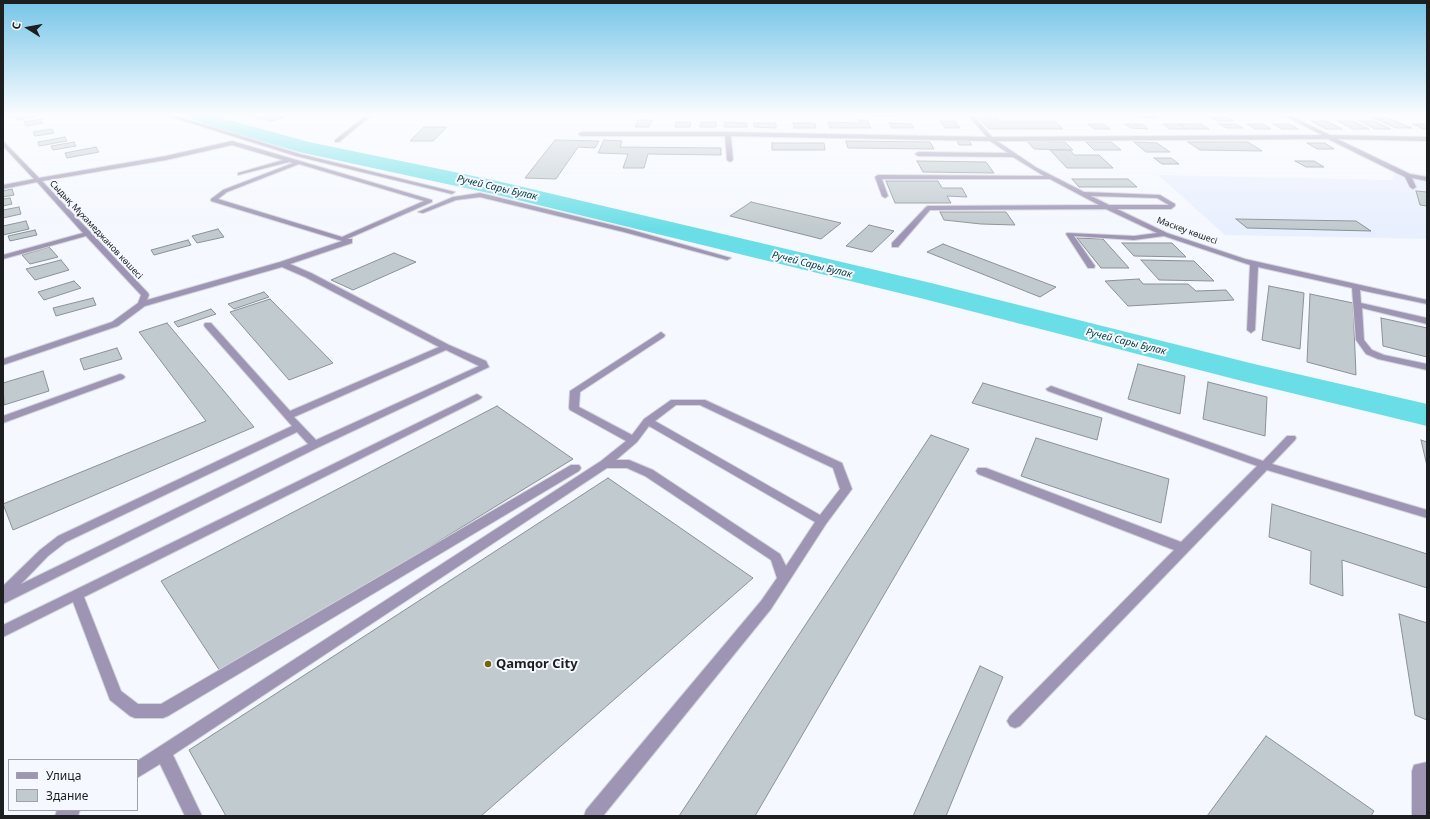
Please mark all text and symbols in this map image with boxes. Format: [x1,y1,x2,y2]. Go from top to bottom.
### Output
north arrow [8,8,48,48]
text: С [8,21,24,31]
water label: Ручей Сары Булак [456,173,538,203]
street label: Сыдық Мұхамеджанов көшесі [47,178,145,282]
street label: Мәскеу көшесі [1155,215,1219,247]
water label: Ручей Сары Булак [771,249,853,281]
water label: Ручей Сары Булак [1085,326,1167,358]
place label: Qamqor City [496,656,578,672]
marker: Qamqor City [483,659,493,669]
legend [8,759,138,811]
text: Улица [46,767,81,784]
text: Здание [46,787,88,804]

